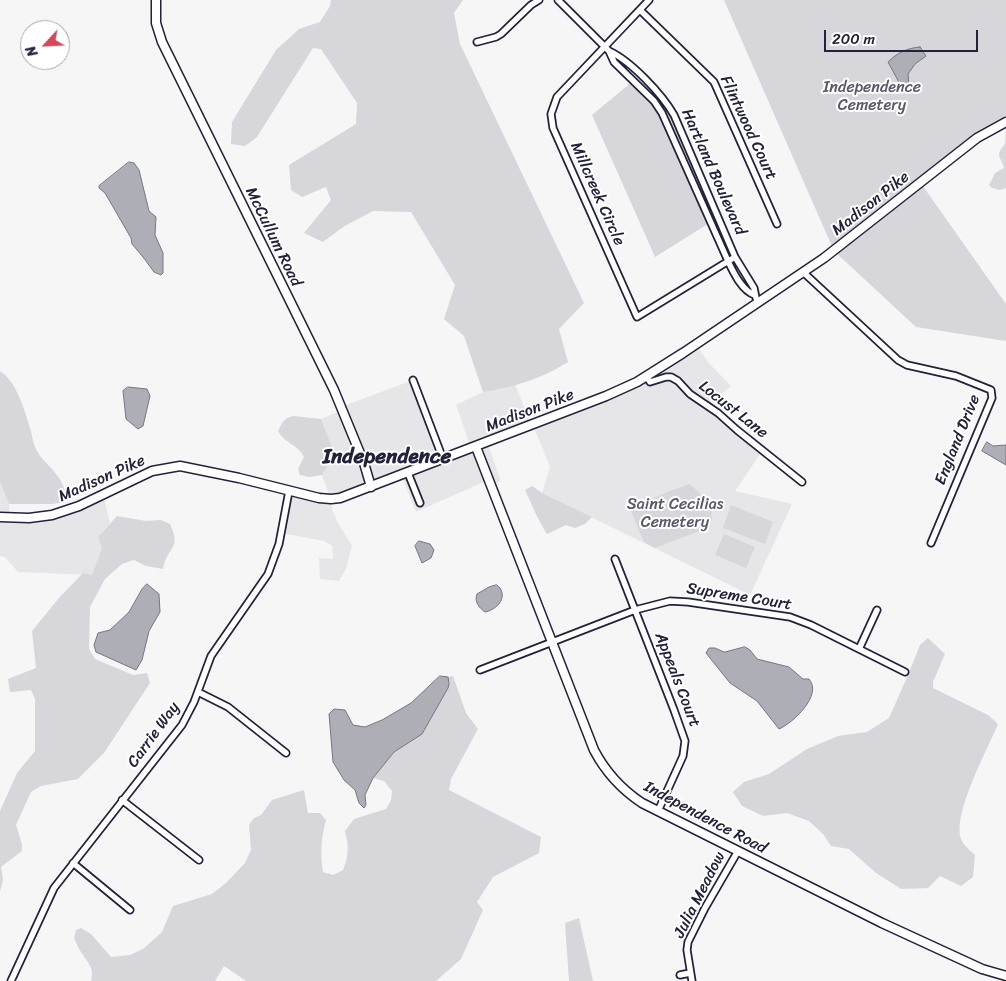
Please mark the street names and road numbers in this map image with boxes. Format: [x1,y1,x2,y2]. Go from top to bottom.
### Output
street label: Flintwood Court [715,73,781,183]
street label: Hartland Boulevard [677,106,749,238]
street label: Millcreek Circle [566,139,628,249]
street label: Madison Pike [828,168,914,240]
street label: McCullum Road [241,184,305,290]
street label: Locust Lane [695,377,771,443]
street label: Madison Pike [483,385,577,437]
street label: England Drive [931,392,985,488]
street label: Madison Pike [56,451,148,507]
street label: Supreme Court [685,579,793,615]
street label: Appeals Court [650,630,704,730]
street label: Carrie Way [124,699,184,771]
street label: Independence Road [640,778,770,858]
street label: Julia Meadow [670,849,730,941]

